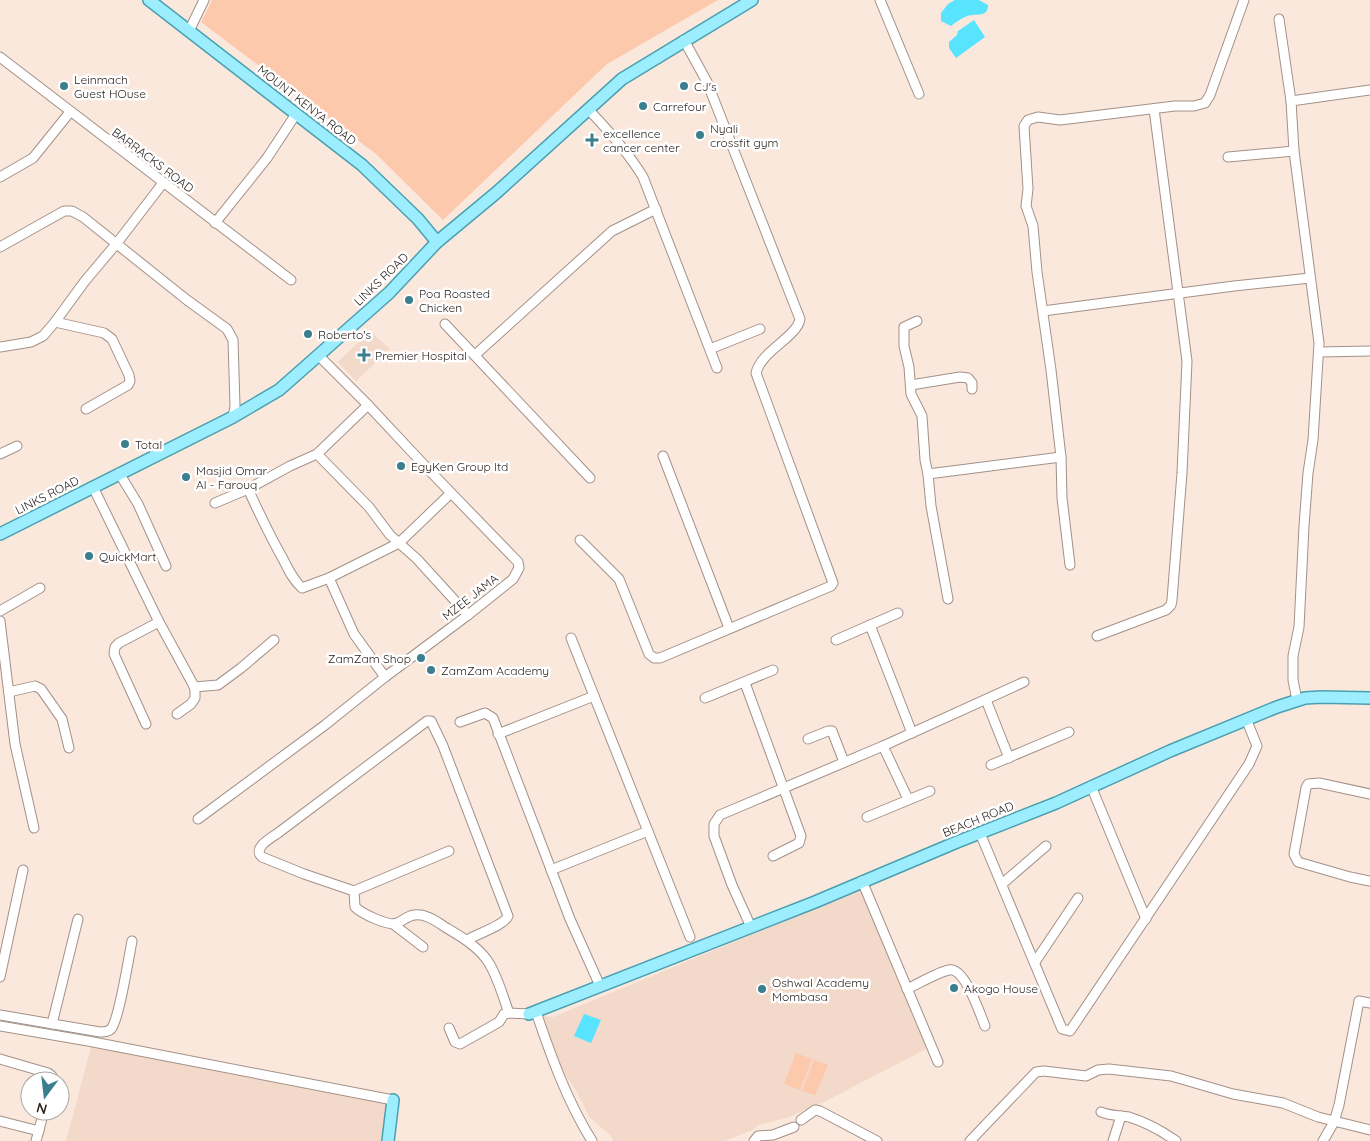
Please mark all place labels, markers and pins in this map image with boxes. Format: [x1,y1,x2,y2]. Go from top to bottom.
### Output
place label: Leinmach Guest HOuse [74,72,146,101]
place label: CJ's [694,79,717,94]
marker: Leinmach Guest HOuse [58,80,70,92]
marker: CJ's [678,80,690,92]
place label: Carrefour [653,99,707,114]
marker: Carrefour [637,100,649,112]
place label: Nyali crossfit gym [710,121,779,150]
place label: excellence cancer center [603,126,680,155]
marker: Nyali crossfit gym [694,129,706,141]
marker: excellence cancer center [585,133,599,147]
place label: Poa Roasted Chicken [419,286,490,315]
marker: Poa Roasted Chicken [403,294,415,306]
place label: Roberto's [318,327,371,342]
marker: Roberto's [302,328,314,340]
marker: Premier Hospital [357,348,371,362]
place label: Premier Hospital [375,348,467,363]
place label: Total [135,437,162,452]
marker: Total [119,438,131,450]
place label: EgyKen Group ltd [411,459,508,474]
marker: EgyKen Group ltd [395,460,407,472]
place label: Masjid Omar Al - Farouq [196,463,268,492]
marker: Masjid Omar Al - Farouq [180,471,192,483]
place label: QuickMart [99,549,156,564]
marker: QuickMart [83,550,95,562]
place label: ZamZam Shop [328,651,411,666]
marker: ZamZam Shop [415,652,427,664]
place label: ZamZam Academy [441,663,549,678]
marker: ZamZam Academy [425,664,437,676]
place label: Oshwal Academy Mombasa [772,975,869,1004]
place label: Akogo House [964,981,1038,996]
marker: Akogo House [948,982,960,994]
marker: Oshwal Academy Mombasa [756,983,768,995]

